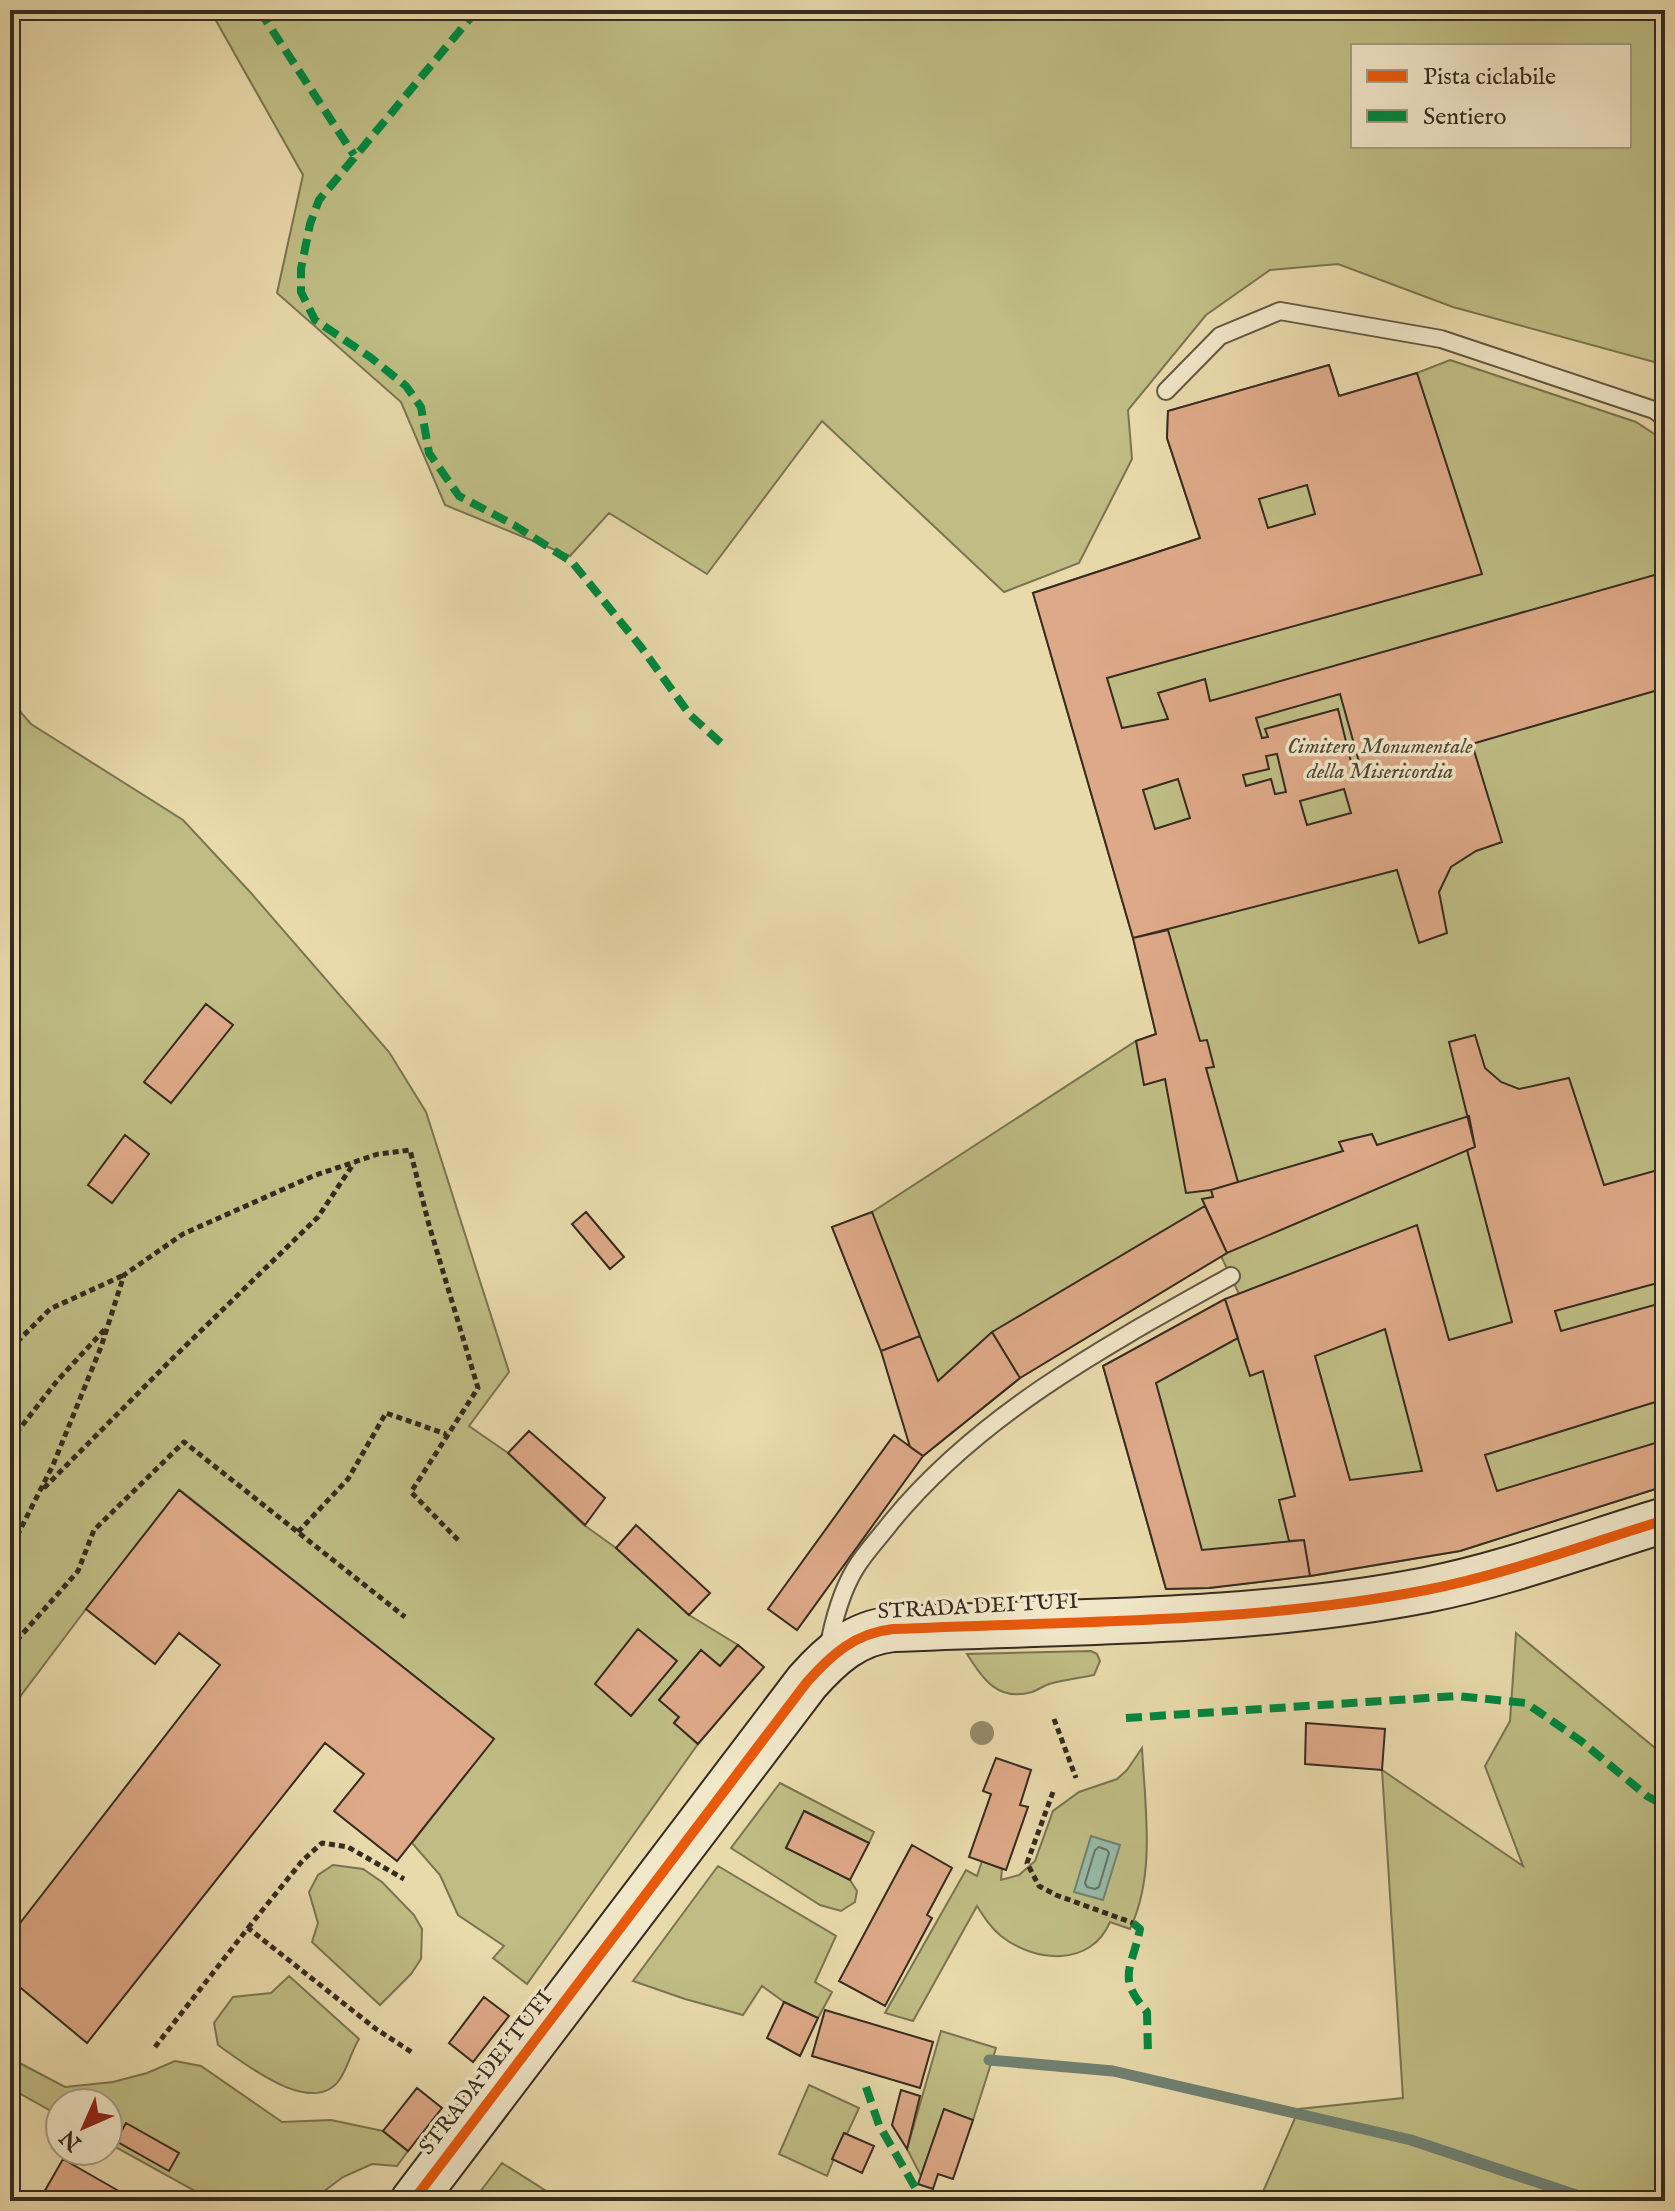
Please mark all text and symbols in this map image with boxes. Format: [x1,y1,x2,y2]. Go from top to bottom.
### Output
legend [1351,44,1631,148]
text: Pista ciclabile [1423,62,1556,93]
text: Sentiero [1423,102,1506,133]
park label: Cimitero Monumentale della Misericordia [1287,733,1473,786]
street label: STRADA DEI TUFI [877,1588,1079,1626]
street label: STRADA DEI TUFI [413,1985,559,2161]
north arrow [44,2087,124,2167]
text: N [55,2123,89,2157]

